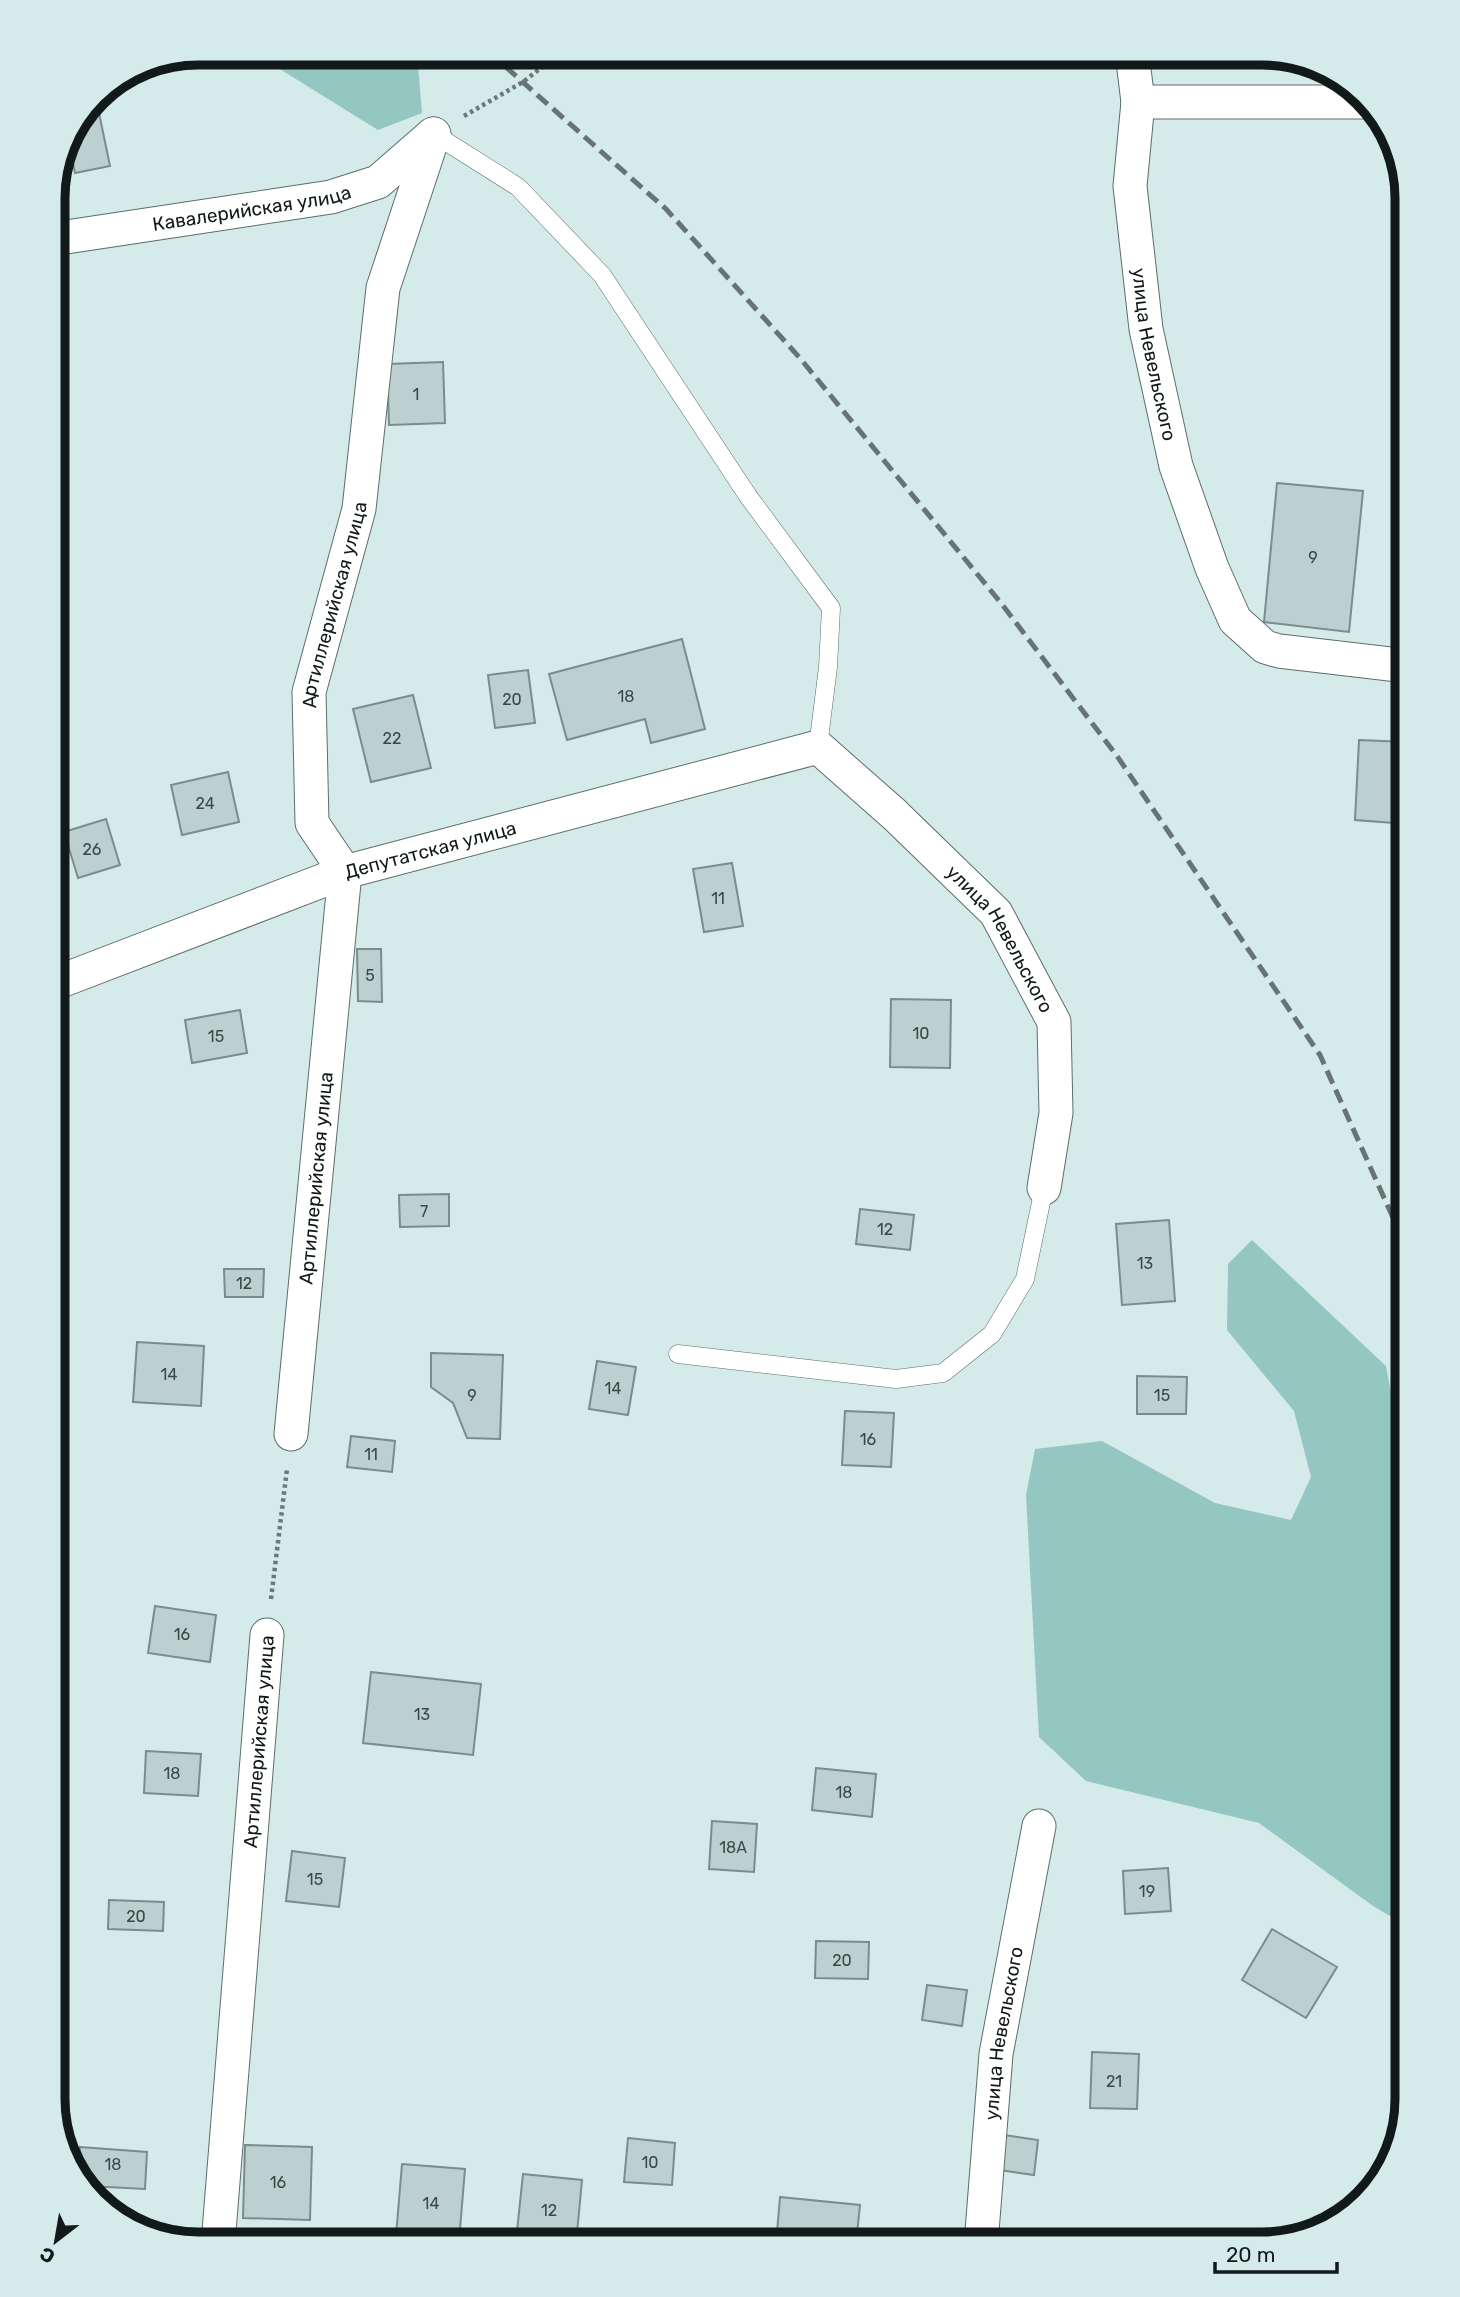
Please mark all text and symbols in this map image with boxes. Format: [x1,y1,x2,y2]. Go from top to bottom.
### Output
street label: Кавалерийская улица [151,180,354,235]
street label: улица Невельского [1128,267,1182,443]
house number: 1 [413,385,419,404]
street label: Артиллерийская улица [297,500,371,709]
house number: 9 [1308,548,1318,567]
house number: 18 [617,687,635,706]
house number: 20 [502,690,522,709]
house number: 22 [383,729,401,748]
house number: 24 [195,794,215,813]
street label: Депутатская улица [342,816,519,883]
house number: 26 [82,840,102,859]
street label: улица Невельского [942,860,1058,1017]
house number: 11 [711,889,725,908]
house number: 5 [365,966,375,985]
house number: 10 [912,1024,930,1043]
house number: 15 [208,1027,224,1046]
street label: Артиллерийская улица [294,1071,337,1286]
house number: 7 [420,1202,428,1221]
house number: 12 [877,1220,893,1239]
house number: 13 [1137,1254,1153,1273]
house number: 12 [236,1274,252,1293]
house number: 14 [161,1365,177,1384]
house number: 14 [605,1379,621,1398]
house number: 9 [467,1386,477,1405]
house number: 15 [1154,1386,1170,1405]
house number: 16 [860,1430,877,1449]
house number: 11 [364,1445,378,1464]
house number: 16 [174,1625,191,1644]
street label: Артиллерийская улица [238,1634,278,1849]
house number: 13 [414,1705,430,1724]
house number: 18 [163,1764,181,1783]
house number: 18 [835,1783,853,1802]
house number: 18А [719,1838,747,1857]
house number: 15 [307,1870,323,1889]
house number: 19 [1139,1882,1155,1901]
house number: 20 [126,1907,146,1926]
street label: улица Невельского [979,1945,1028,2121]
house number: 20 [832,1951,852,1970]
house number: 21 [1106,2072,1122,2091]
house number: 10 [641,2153,659,2172]
house number: 18 [104,2155,122,2174]
house number: 16 [270,2173,287,2192]
house number: 14 [423,2194,439,2213]
house number: 12 [541,2201,557,2220]
north arrow [21,2206,91,2276]
scale bar [1215,2230,1338,2274]
text: С [36,2242,59,2268]
text: 20 m [1226,2242,1275,2267]

